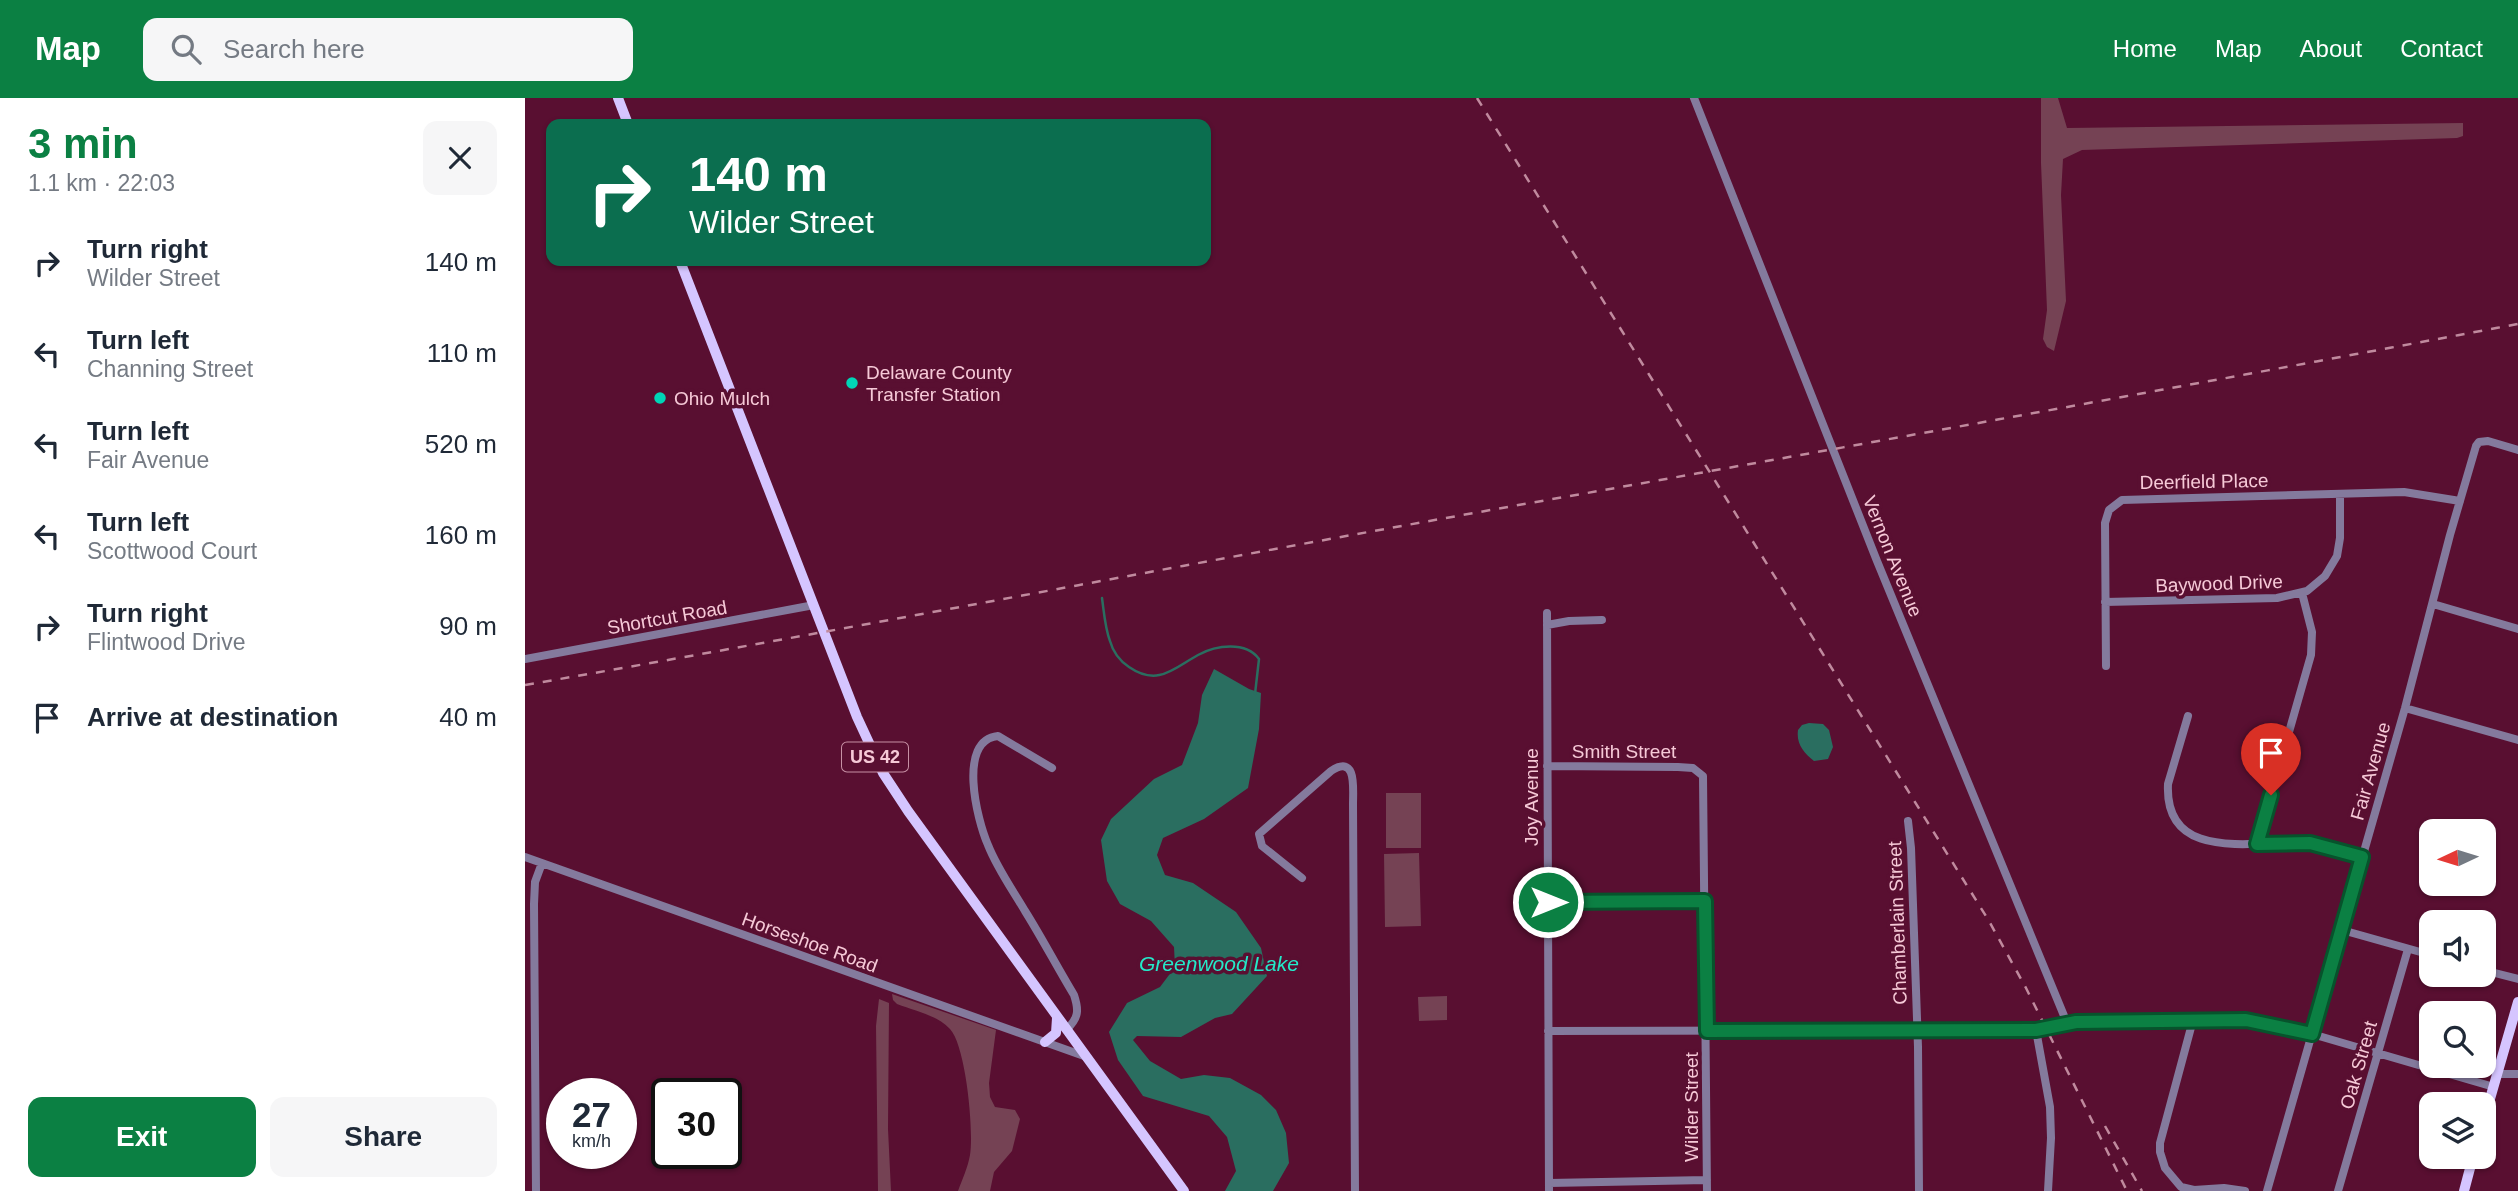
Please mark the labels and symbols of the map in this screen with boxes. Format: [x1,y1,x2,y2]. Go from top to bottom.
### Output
place label: Delaware County Transfer Station [866,362,1012,405]
marker: Delaware County Transfer Station [844,375,860,391]
place label: Ohio Mulch [674,388,770,409]
marker: Ohio Mulch [652,390,668,406]
street label: Deerfield Place [2139,470,2269,493]
street label: Vernon Avenue [1859,493,1926,620]
street label: Baywood Drive [2155,571,2283,596]
street label: Shortcut Road [605,597,729,638]
street label: Fair Avenue [2346,720,2395,823]
pin [2241,723,2301,795]
street label: Smith Street [1572,741,1677,762]
road number: US 42 [842,742,908,772]
street label: Joy Avenue [1521,748,1542,846]
north arrow [2419,819,2495,896]
street label: Chamberlain Street [1884,840,1911,1005]
position arrow [1511,865,1585,939]
street label: Horseshoe Road [739,908,880,977]
water label: Greenwood Lake [1139,952,1299,975]
street label: Oak Street [2336,1018,2381,1112]
street label: Wilder Street [1681,1051,1702,1162]
speed limit sign: 30 [651,1078,742,1169]

